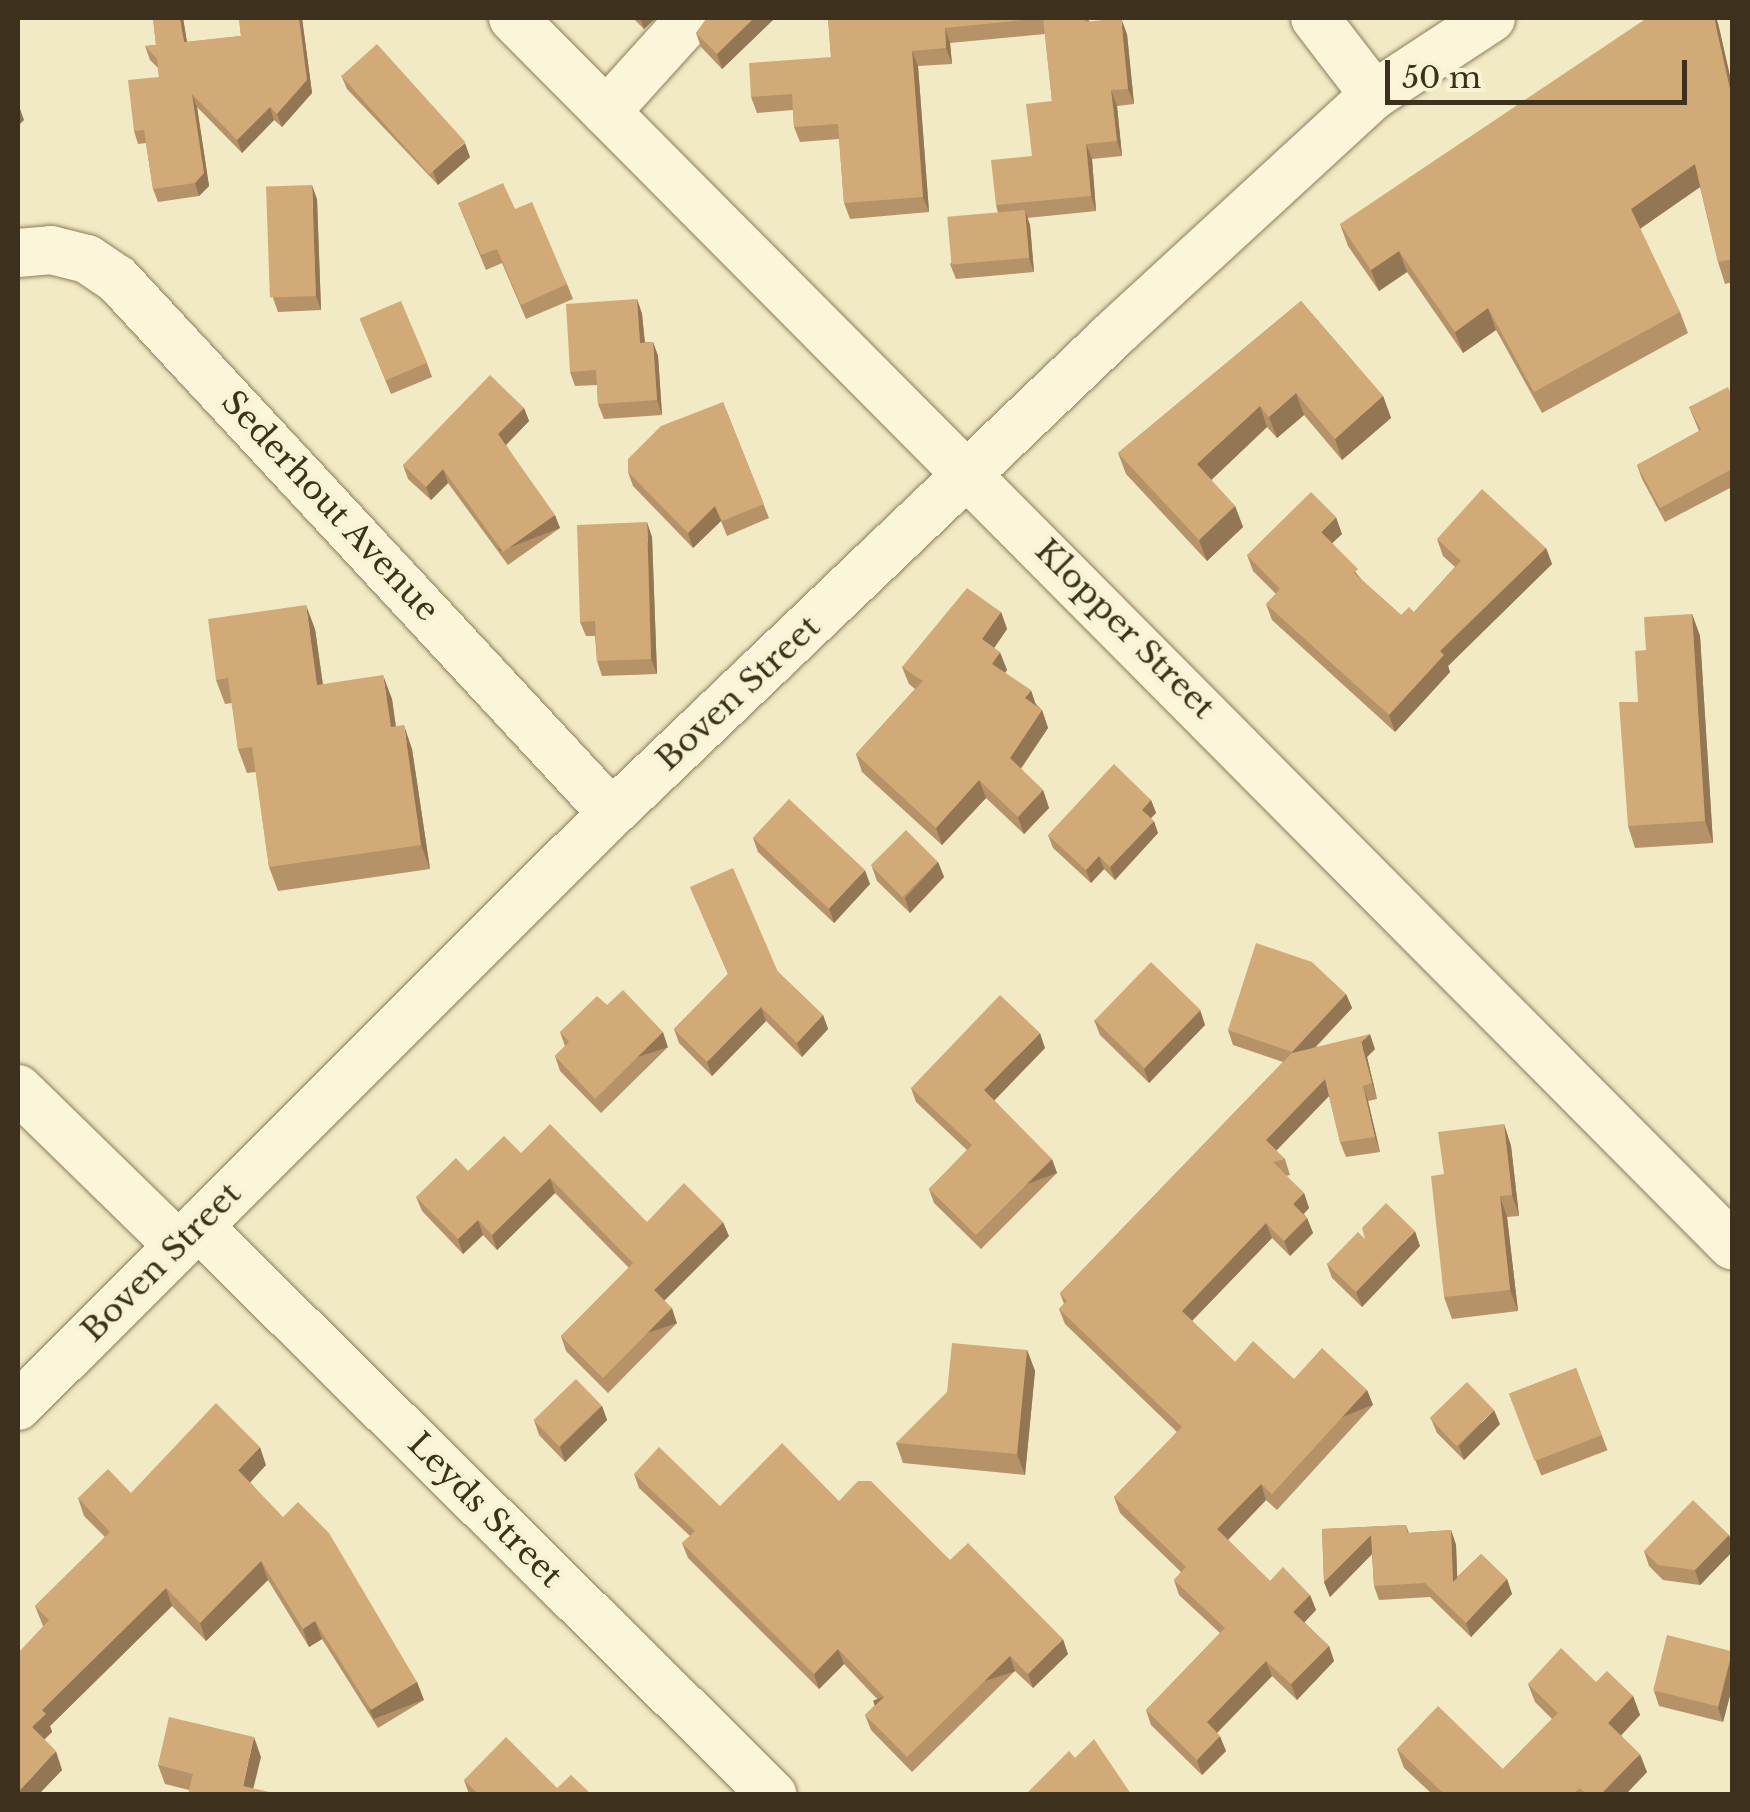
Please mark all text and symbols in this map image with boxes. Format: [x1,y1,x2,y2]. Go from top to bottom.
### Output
scale bar [1390,40,1692,102]
text: 50 m [1402,59,1481,96]
street label: Sederhout Avenue [213,383,447,629]
street label: Klopper Street [1027,531,1223,727]
street label: Boven Street [648,608,828,778]
street label: Boven Street [73,1174,249,1350]
street label: Leyds Street [400,1425,570,1595]

